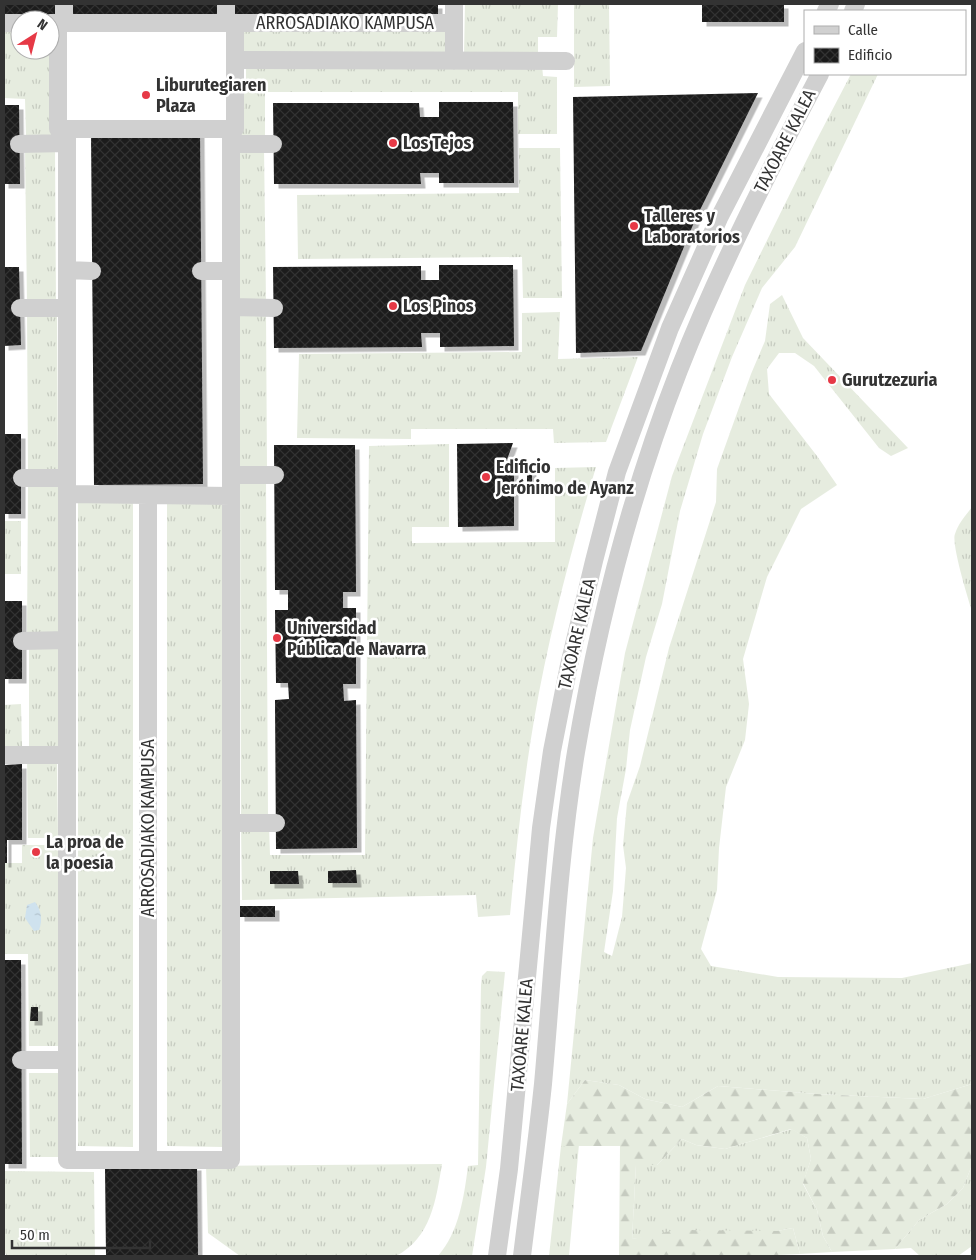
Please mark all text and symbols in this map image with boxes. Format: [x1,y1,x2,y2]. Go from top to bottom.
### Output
north arrow [10,10,60,60]
legend [804,10,966,75]
street label: ARROSADIAKO KAMPUSA [256,12,435,34]
text: N [34,16,51,34]
text: Calle [848,21,878,39]
text: Edificio [848,46,893,64]
place label: Liburutegiaren Plaza [156,74,266,117]
street label: TAXOARE KALEA [749,85,821,197]
marker: Liburutegiaren Plaza [140,89,152,101]
place label: Los Tejos [403,132,471,154]
marker: Los Tejos [387,137,399,149]
place label: Talleres y Laboratorios [644,205,740,248]
marker: Talleres y Laboratorios [628,220,640,232]
place label: Los Pinos [403,295,474,317]
marker: Los Pinos [387,300,399,312]
place label: Gurutzezuria [842,369,938,391]
marker: Gurutzezuria [826,374,838,386]
place label: Edificio Jerónimo de Ayanz [495,456,634,499]
marker: Edificio Jerónimo de Ayanz [480,471,492,483]
street label: TAXOARE KALEA [554,576,601,692]
place label: Universidad Pública de Navarra [287,617,426,660]
marker: Universidad Pública de Navarra [271,632,283,644]
street label: ARROSADIAKO KAMPUSA [137,738,159,917]
place label: La proa de la poesía [46,831,124,874]
marker: La proa de la poesía [30,846,42,858]
street label: TAXOARE KALEA [506,977,538,1092]
scale bar [12,1218,150,1250]
text: 50 m [20,1226,50,1244]

